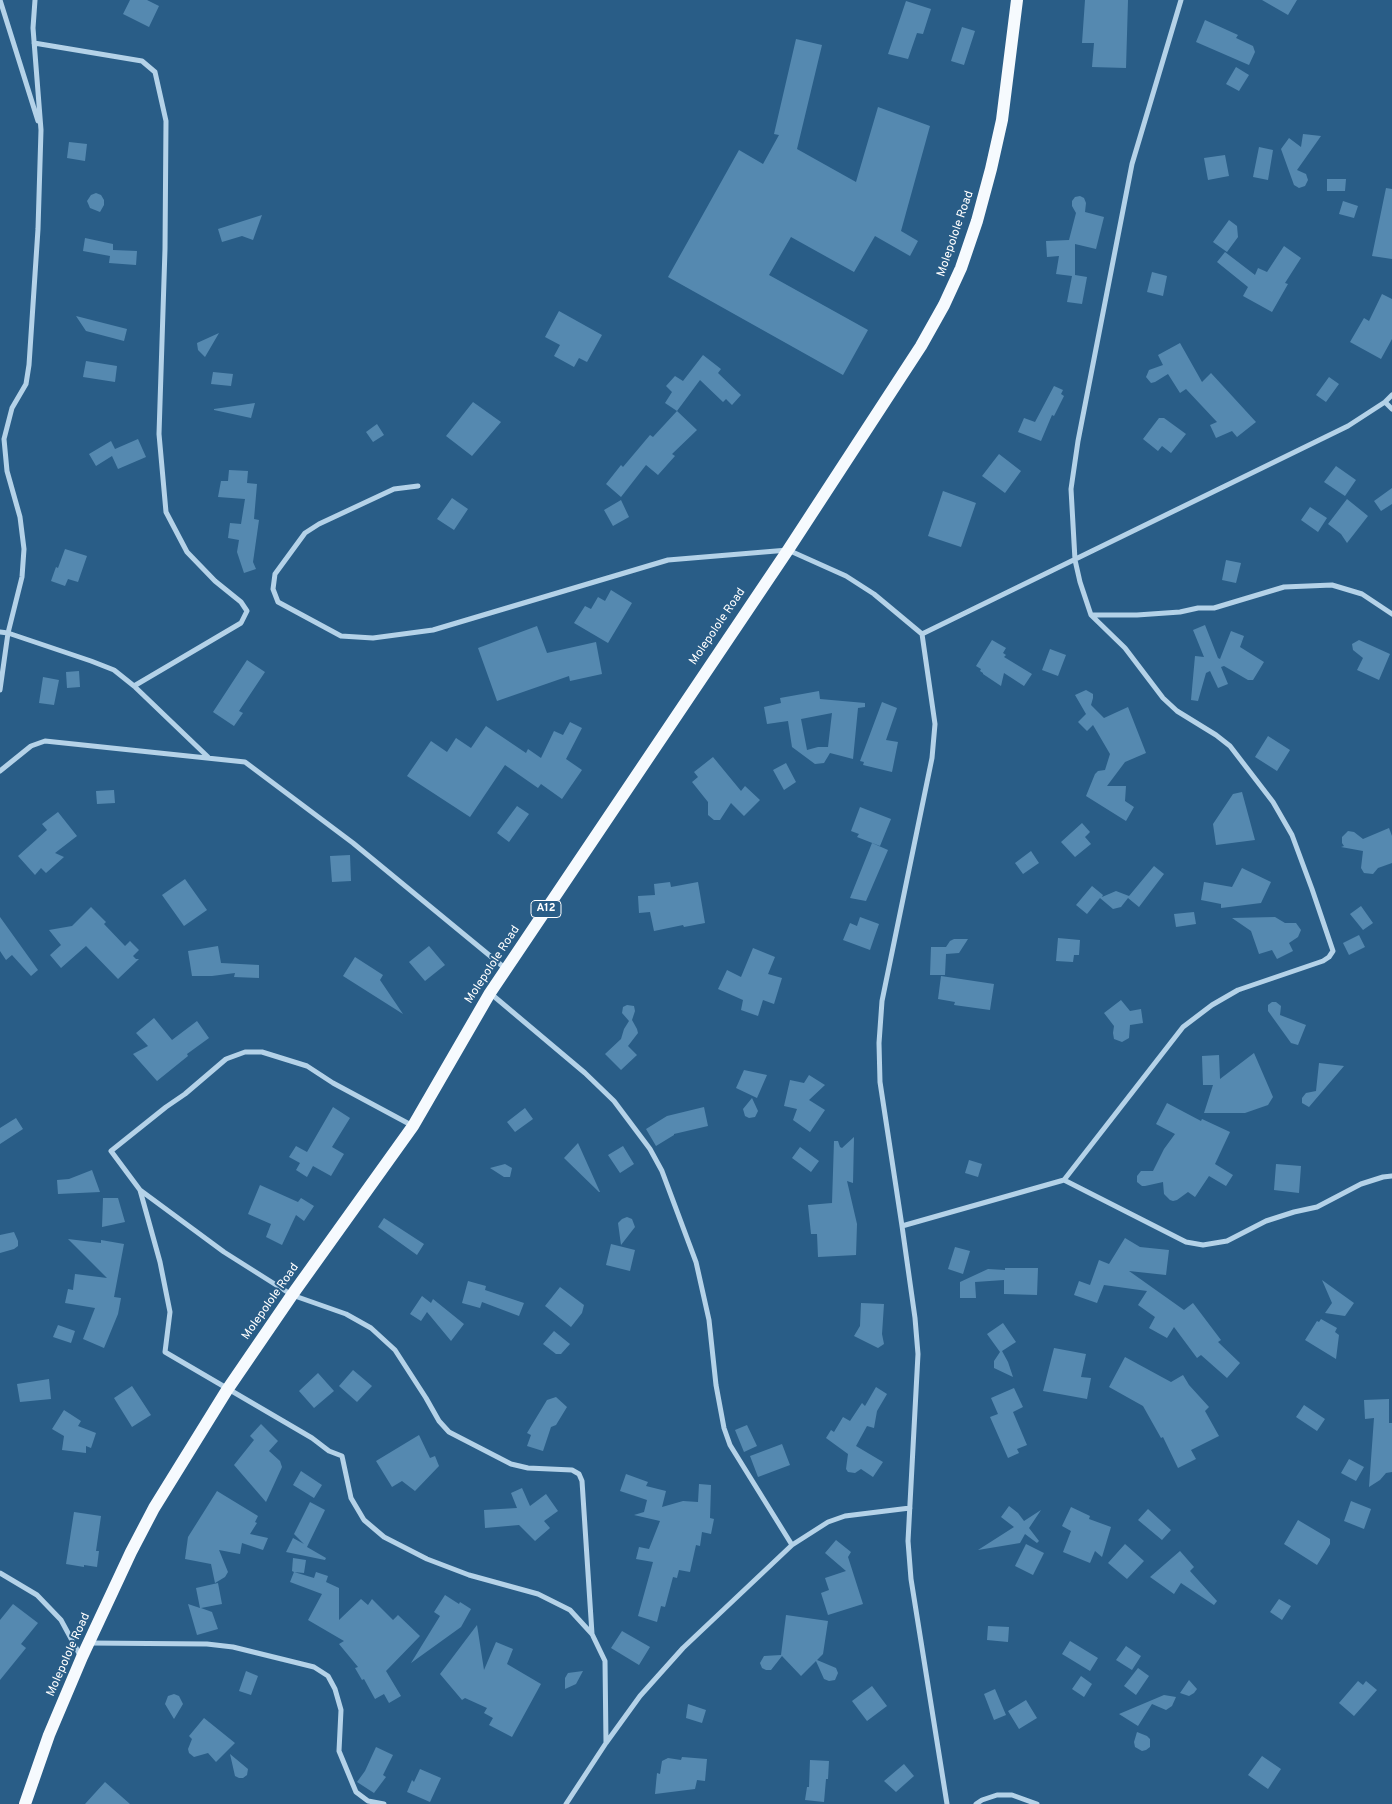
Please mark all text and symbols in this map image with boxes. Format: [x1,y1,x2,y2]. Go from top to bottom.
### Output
street label: Molepolole Road [935,189,977,279]
street label: Molepolole Road [687,586,749,668]
road number: A12 [531,901,561,918]
street label: Molepolole Road [463,923,523,1007]
street label: Molepolole Road [239,1261,303,1343]
street label: Molepolole Road [44,1611,94,1699]

